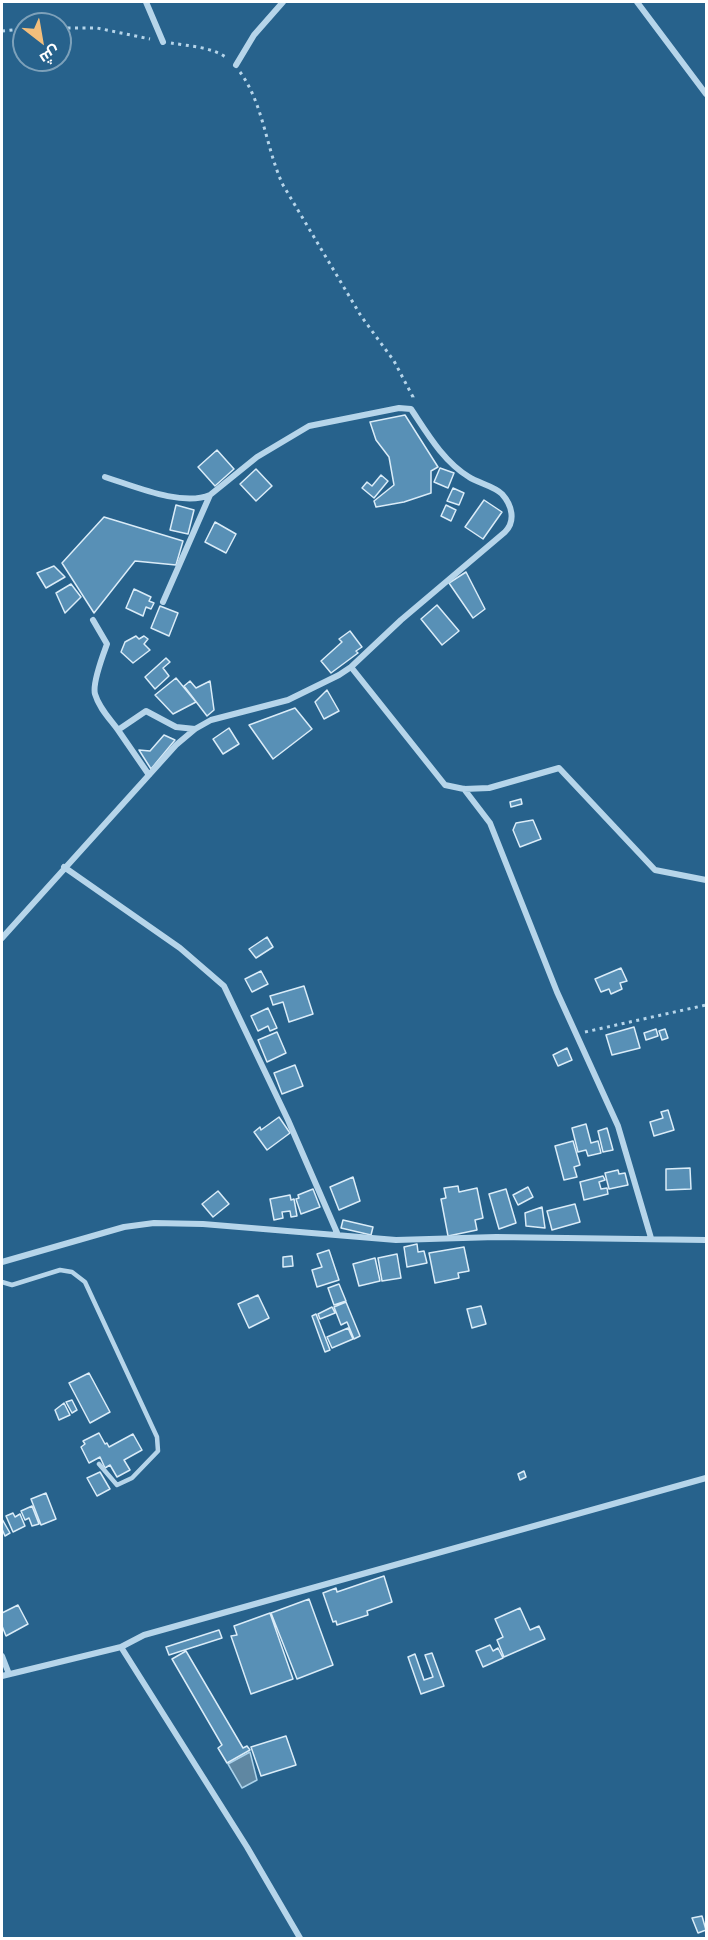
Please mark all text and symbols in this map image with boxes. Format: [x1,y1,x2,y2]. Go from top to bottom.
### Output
north arrow [12,12,72,72]
text: ش [36,42,64,70]

